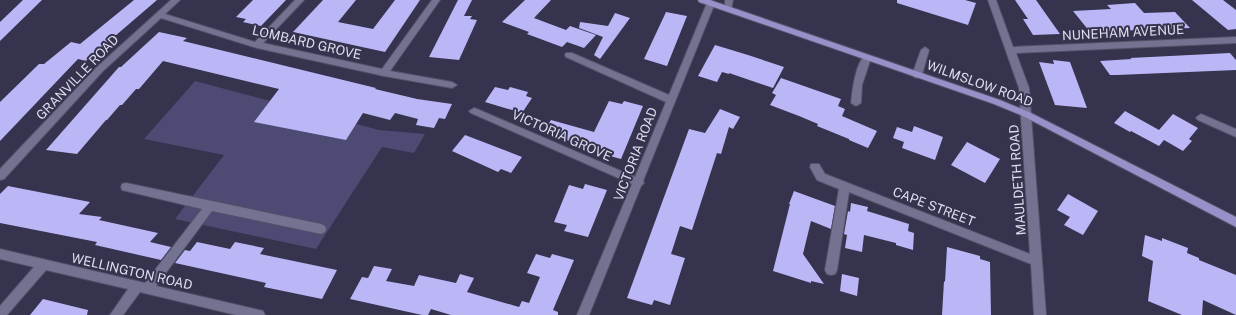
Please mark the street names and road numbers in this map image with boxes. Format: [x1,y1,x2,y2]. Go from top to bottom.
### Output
street label: NUNEHAM AVENUE [1062,22,1184,43]
street label: LOMBARD GROVE [251,23,363,62]
street label: GRANVILLE ROAD [33,32,122,123]
street label: WILMSLOW ROAD [925,57,1035,110]
street label: VICTORIA ROAD [611,105,660,203]
street label: VICTORIA GROVE [510,107,614,164]
street label: MAULDETH ROAD [1006,124,1029,236]
street label: CAPE STREET [891,184,977,229]
street label: WELLINGTON ROAD [70,250,194,293]

